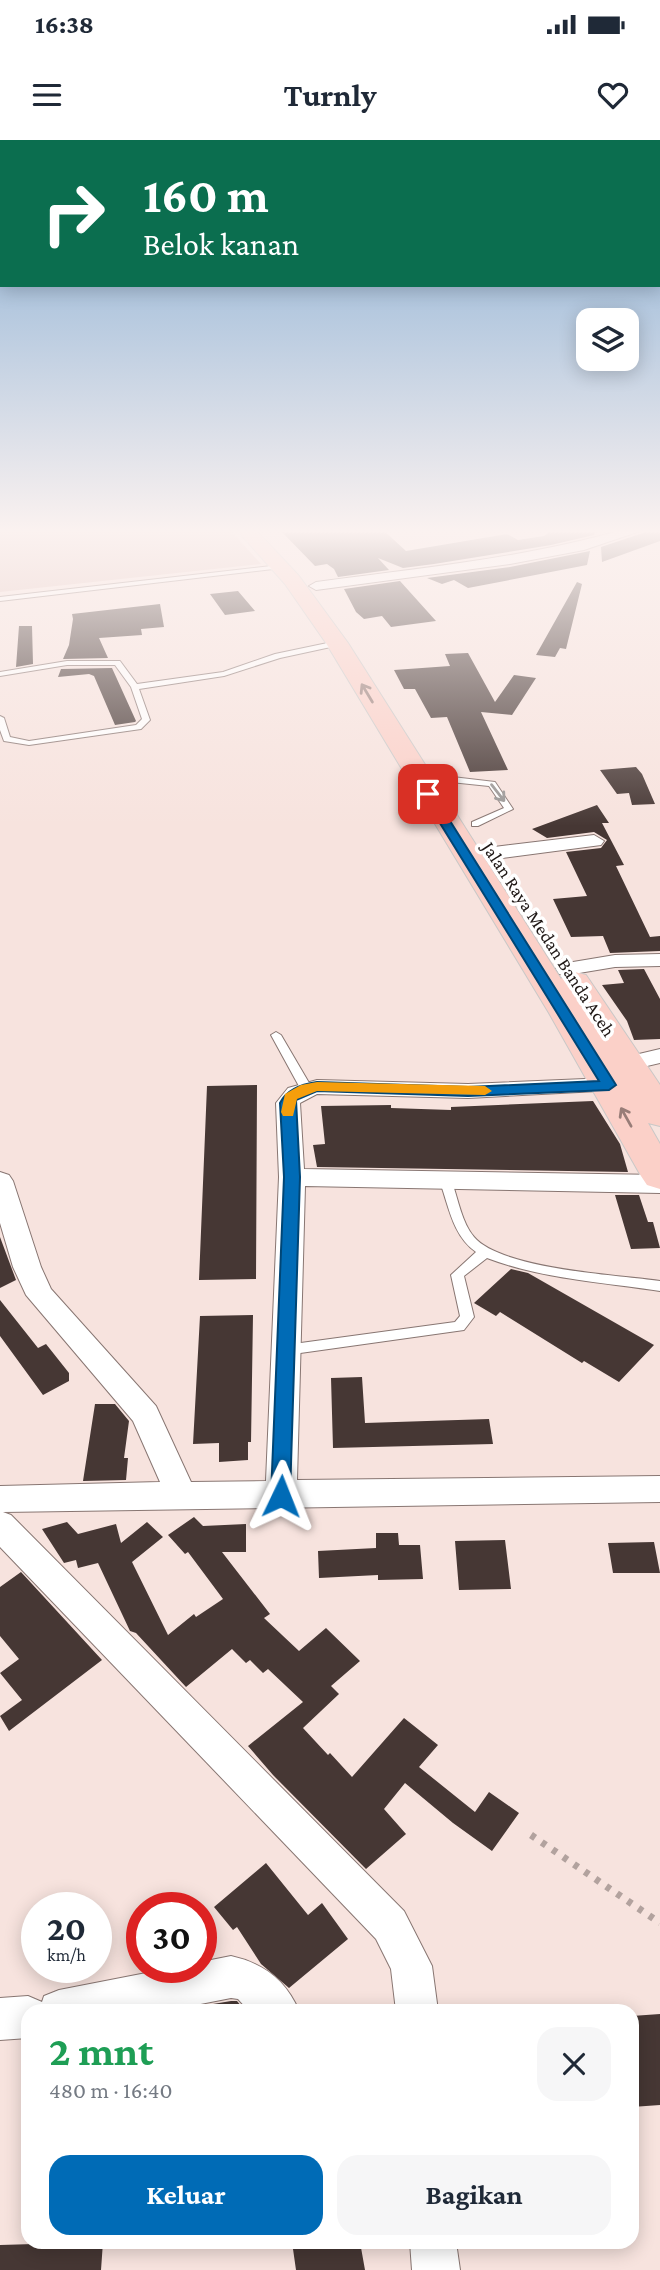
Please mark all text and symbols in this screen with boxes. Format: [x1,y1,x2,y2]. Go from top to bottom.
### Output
text: 16:38 [35,10,94,39]
icon: menu [28,76,66,114]
icon: heart [594,76,632,114]
text: Turnly [283,77,377,113]
icon: right [28,168,119,259]
text: 160 m [143,168,269,223]
text: Belok kanan [143,226,299,262]
map controls [576,308,639,371]
button: layers [576,308,639,371]
one-way arrow [360,684,374,704]
pin [398,764,458,824]
icon: arrive [409,775,447,813]
one-way arrow [490,784,505,803]
street label: Jalan Raya Medan Banda Aceh [477,836,620,1040]
one-way arrow [619,1107,632,1128]
position arrow [244,1459,318,1533]
speed limit sign: 30 [126,1892,217,1983]
text: 20 [47,1909,86,1948]
text: km/h [47,1945,86,1965]
text: 2 mnt [49,2027,153,2074]
button: close [537,2027,611,2101]
text: 480 m · 16:40 [49,2077,172,2103]
button: Keluar [49,2155,323,2235]
button: Bagikan [337,2155,611,2235]

